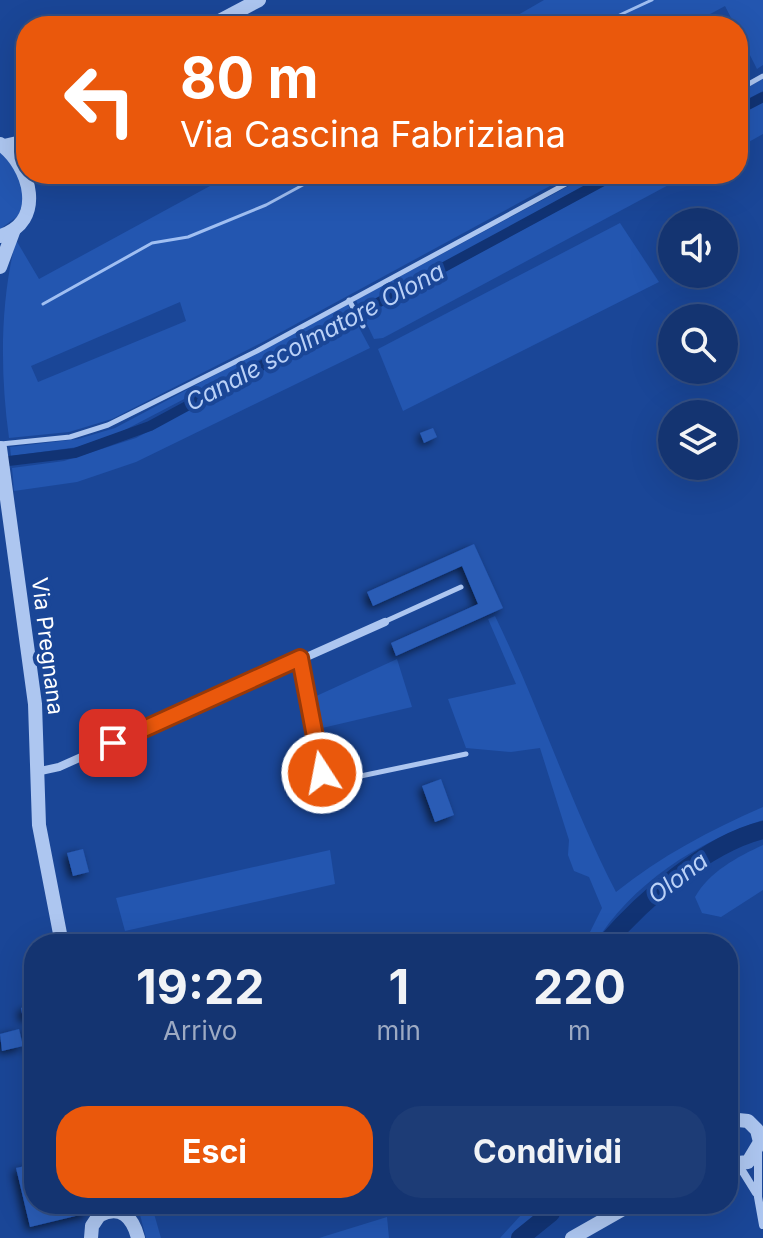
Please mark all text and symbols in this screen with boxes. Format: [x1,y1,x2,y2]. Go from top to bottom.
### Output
text: 80 m [180,44,319,112]
icon: left [48,48,152,152]
text: Via Cascina Fabriziana [180,112,566,156]
map controls [658,208,738,480]
button: sound [658,208,738,288]
water label: Canale scolmatore Olona [181,256,449,417]
button: search [658,304,738,384]
button: layers [658,400,738,480]
street label: Via Pregnana [27,576,69,716]
pin [79,709,147,777]
icon: arrive [91,721,135,765]
position arrow [280,731,364,815]
water label: Olona [642,846,713,909]
text: 19:22 [136,957,264,1016]
text: 1 [388,957,409,1016]
text: 220 [533,957,626,1016]
text: Arrivo [163,1015,237,1046]
text: min [377,1015,421,1046]
text: m [568,1015,591,1046]
button: Esci [56,1106,373,1198]
button: Condividi [389,1106,706,1198]

